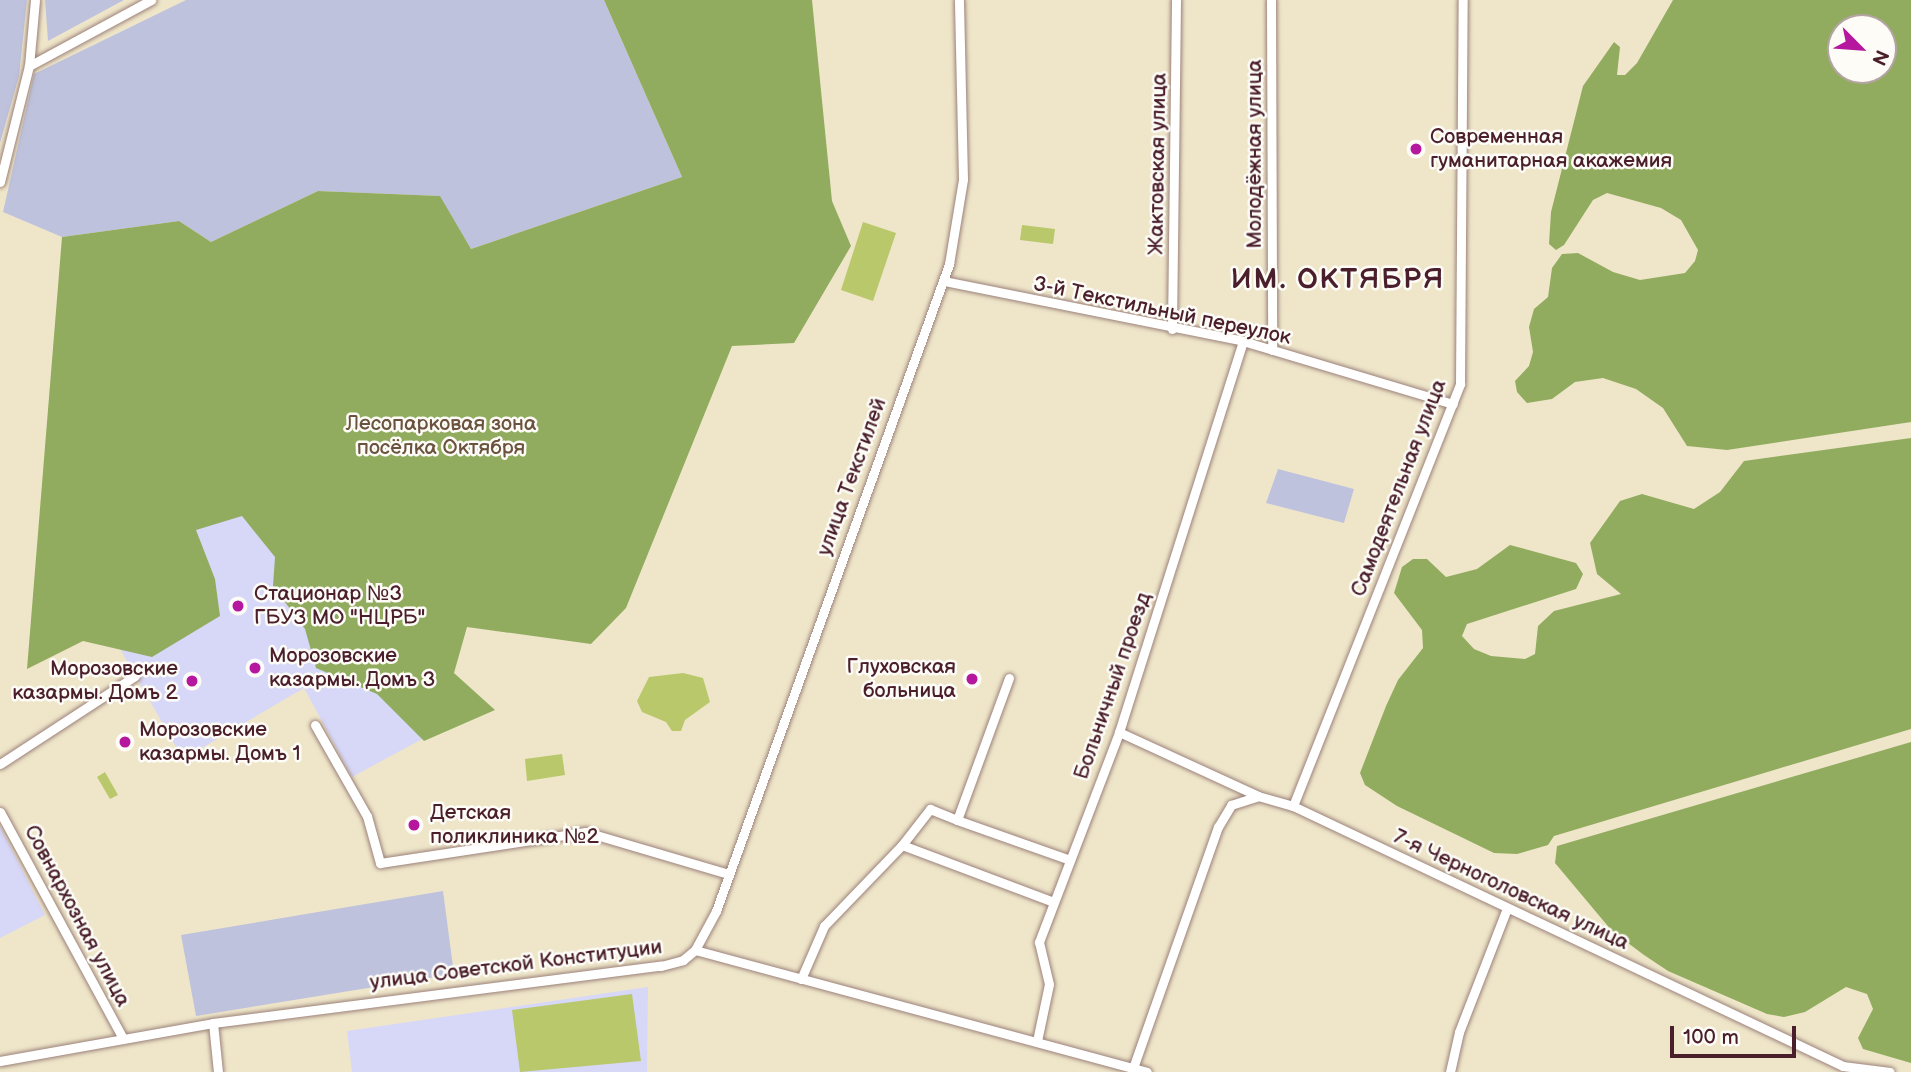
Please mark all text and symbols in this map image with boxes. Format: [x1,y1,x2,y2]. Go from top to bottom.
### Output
north arrow [1827,14,1897,84]
text: N [1866,46,1893,69]
street label: Молодёжная улица [1242,59,1268,249]
street label: Жактовская улица [1144,73,1172,255]
place label: Современная гуманитарная акажемия [1430,124,1672,174]
marker: Современная гуманитарная акажемия [1408,141,1424,157]
district label: ИМ. ОКТЯБРЯ [1232,263,1444,297]
street label: 3-й Текстильный переулок [1031,271,1293,351]
street label: Самодеятельная улица [1346,376,1452,600]
street label: улица Текстилей [812,395,892,559]
park label: Лесопарковая зона посёлка Октября [346,411,536,461]
place label: Стационар №3 ГБУЗ МО "НЦРБ" [254,581,425,631]
street label: Больничный проезд [1069,589,1157,783]
marker: Стационар №3 ГБУЗ МО "НЦРБ" [228,596,248,616]
place label: Морозовские казармы. Домъ 3 [269,643,435,693]
place label: Глуховская больница [846,654,956,704]
place label: Морозовские казармы. Домъ 2 [12,656,178,706]
marker: Морозовские казармы. Домъ 3 [247,660,263,676]
marker: Глуховская больница [962,669,982,689]
marker: Морозовские казармы. Домъ 2 [184,673,200,689]
place label: Морозовские казармы. Домъ 1 [139,717,301,767]
marker: Морозовские казармы. Домъ 1 [117,734,133,750]
place label: Детская поликлиника №2 [430,800,599,850]
marker: Детская поликлиника №2 [404,815,424,835]
street label: Совнархозная улица [18,821,136,1011]
street label: 7-я Черноголовская улица [1389,824,1633,956]
street label: улица Советской Конституции [368,935,664,995]
scale bar [1673,1012,1799,1056]
text: 100 m [1683,1025,1739,1050]

